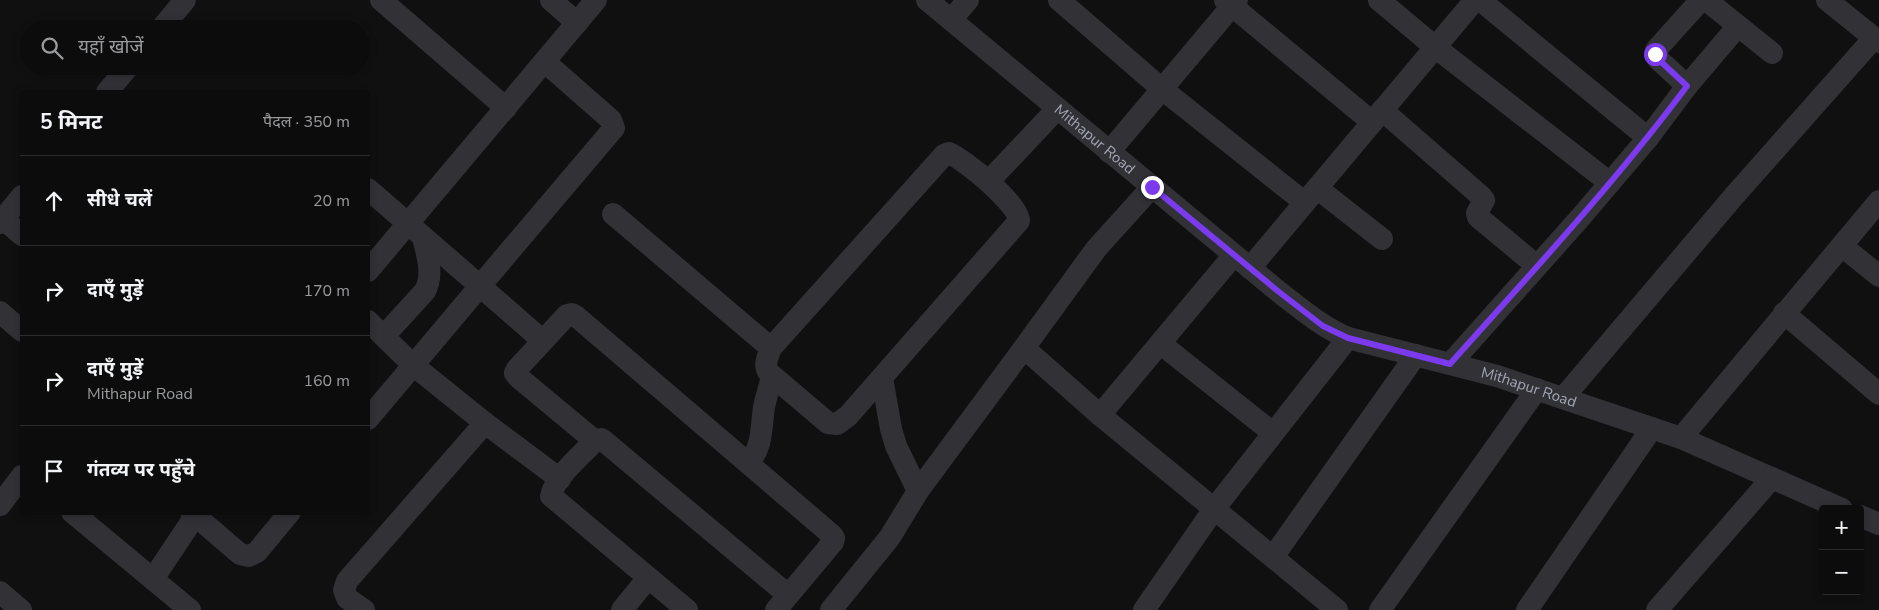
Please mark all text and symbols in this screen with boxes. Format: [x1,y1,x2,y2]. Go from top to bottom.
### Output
search box [20,20,370,75]
icon: search [38,34,66,62]
text: यहाँ खोजें [78,34,143,60]
route start [1644,43,1667,66]
street label: Mithapur Road [1050,100,1139,179]
text: 5 मिनट [40,108,102,136]
text: पैदल · 350 m [263,111,350,133]
route end [1141,176,1164,199]
icon: ahead [40,187,68,215]
text: सीधे चलें [87,187,152,213]
text: 20 m [313,190,350,212]
icon: right [40,277,68,305]
text: दाएँ मुड़ें [87,277,143,303]
text: 170 m [303,280,350,302]
text: दाएँ मुड़ें [87,356,143,382]
street label: Mithapur Road [1479,362,1579,412]
icon: right [40,367,68,395]
text: 160 m [303,370,350,392]
text: Mithapur Road [87,383,193,405]
icon: arrive [40,457,68,485]
text: गंतव्य पर पहुँचे [87,457,195,483]
map controls [1819,505,1864,595]
button: + [1819,505,1864,550]
button: − [1819,550,1864,595]

